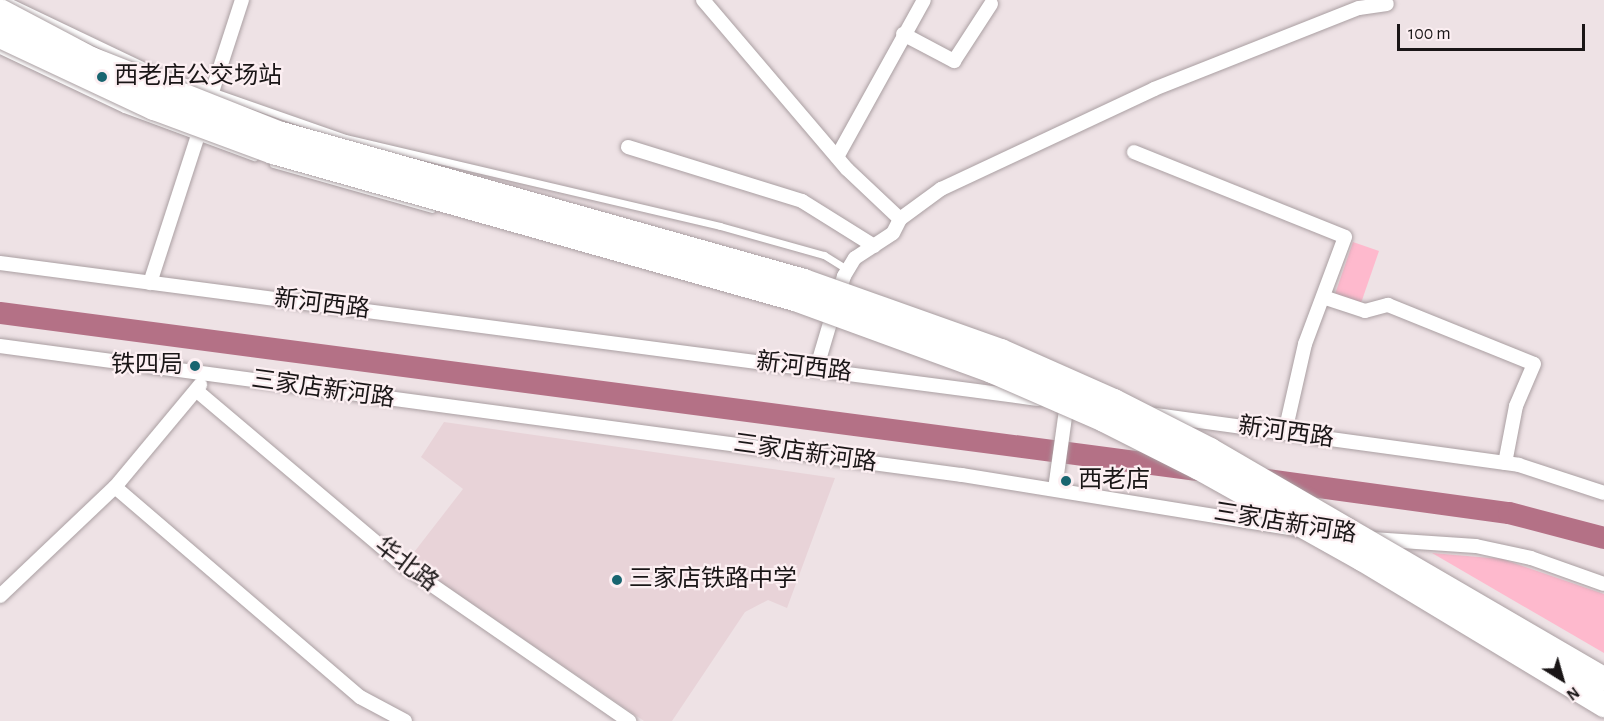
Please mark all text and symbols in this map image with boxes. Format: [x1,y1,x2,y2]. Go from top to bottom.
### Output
scale bar [1400,12,1588,50]
text: 100 m [1408,25,1451,43]
place label: 西老店公交场站 [114,63,282,91]
marker: 西老店公交场站 [95,70,109,84]
street label: 新河西路 [273,285,371,325]
street label: 新河西路 [755,348,853,388]
place label: 铁四局 [111,352,183,380]
marker: 铁四局 [188,359,202,373]
street label: 三家店新河路 [250,366,396,414]
street label: 新河西路 [1236,412,1336,454]
street label: 三家店新河路 [732,430,878,478]
place label: 西老店 [1078,467,1150,495]
marker: 西老店 [1059,474,1073,488]
street label: 三家店新河路 [1212,499,1358,549]
street label: 华北路 [369,532,443,598]
place label: 三家店铁路中学 [629,566,797,594]
marker: 三家店铁路中学 [610,573,624,587]
north arrow [1532,649,1592,709]
text: N [1564,684,1582,703]

